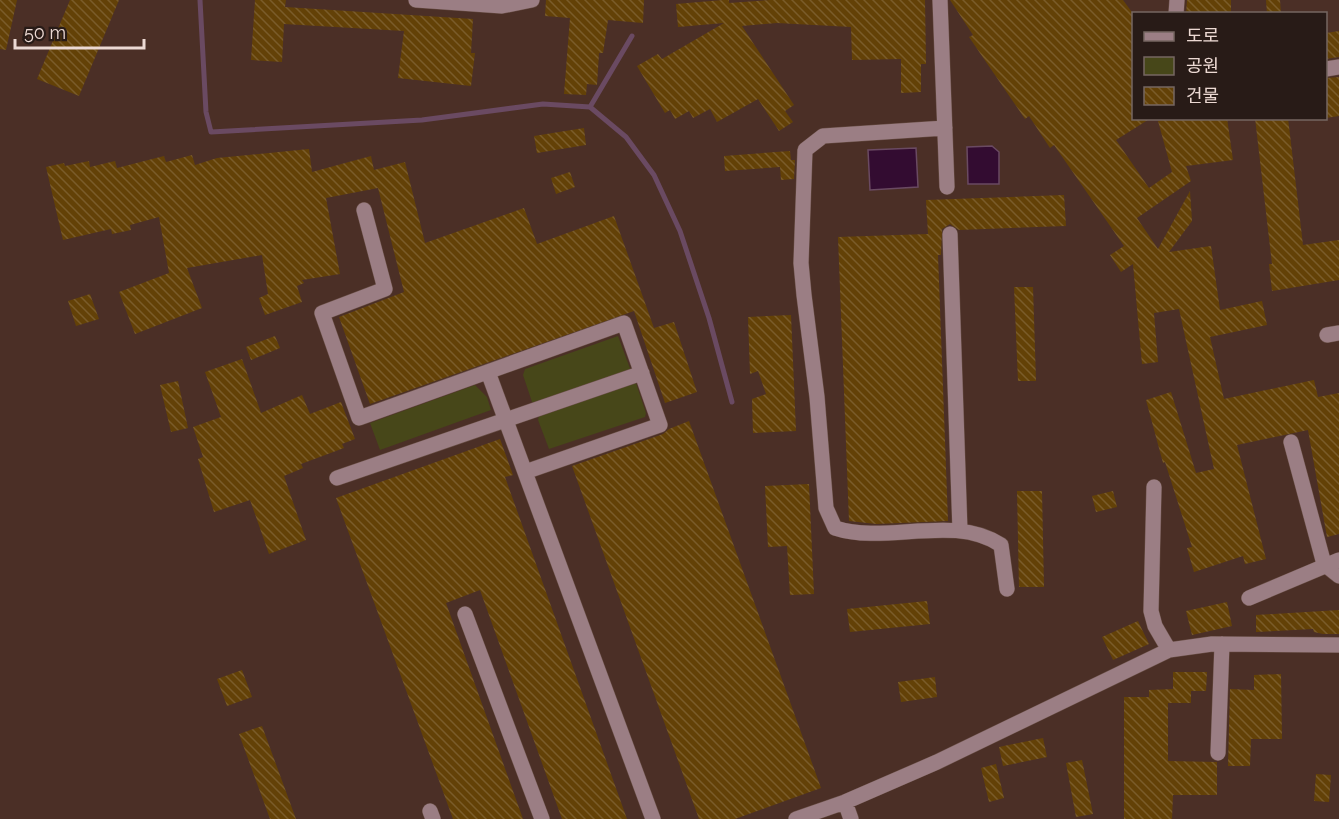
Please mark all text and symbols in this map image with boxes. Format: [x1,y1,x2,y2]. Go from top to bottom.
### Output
scale bar [15,12,144,50]
legend [1132,12,1327,120]
text: 50 m [24,22,66,43]
text: 도로 [1186,25,1219,46]
text: 공원 [1186,55,1219,76]
text: 건물 [1186,85,1219,106]

